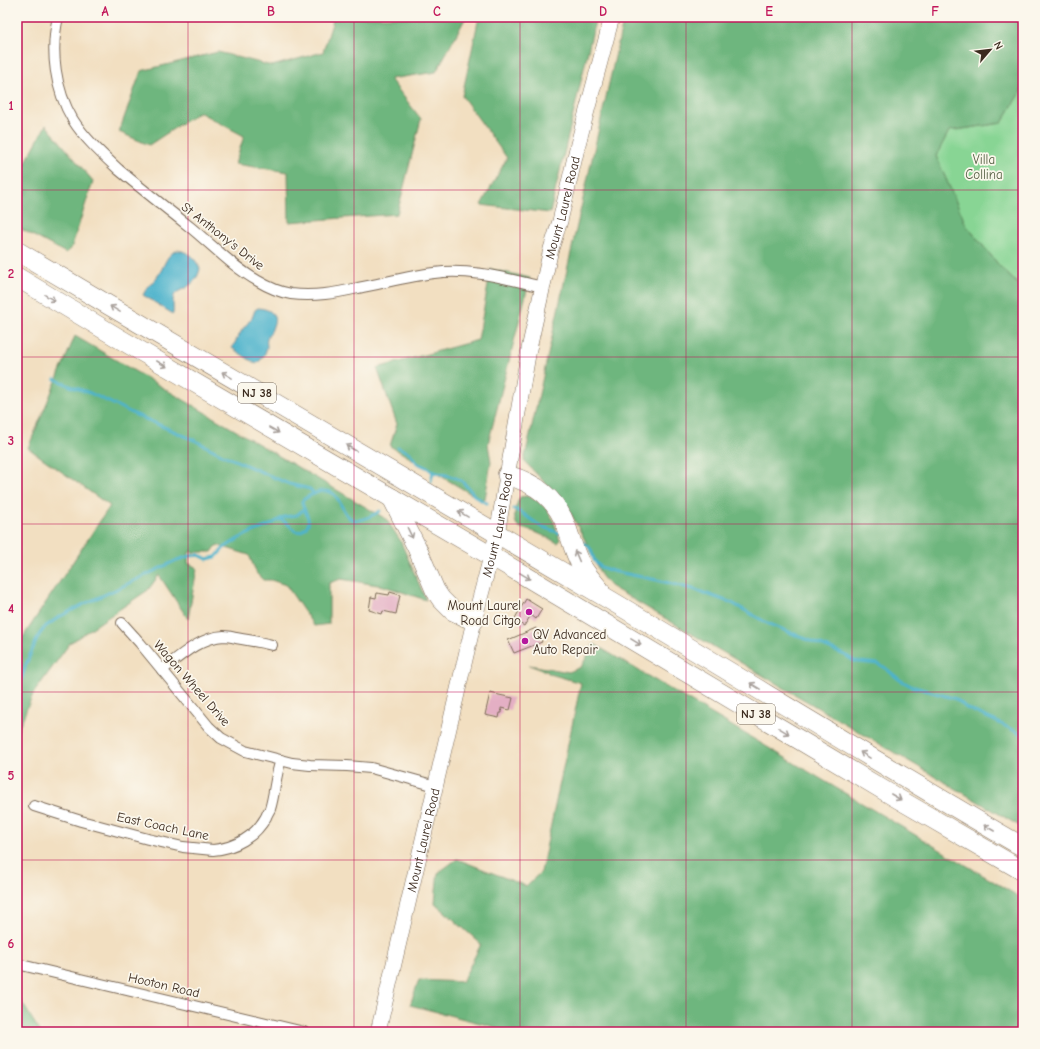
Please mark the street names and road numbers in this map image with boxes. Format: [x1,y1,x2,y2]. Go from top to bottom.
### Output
street label: Mount Laurel Road [541,155,582,261]
street label: St Anthony's Drive [179,199,268,273]
road number: NJ 38 [238,383,276,403]
street label: Mount Laurel Road [478,472,515,579]
street label: Wagon Wheel Drive [151,637,234,729]
road number: NJ 38 [737,704,775,724]
street label: Mount Laurel Road [403,787,442,894]
street label: East Coach Lane [116,809,211,843]
street label: Hooton Road [127,969,201,1001]

